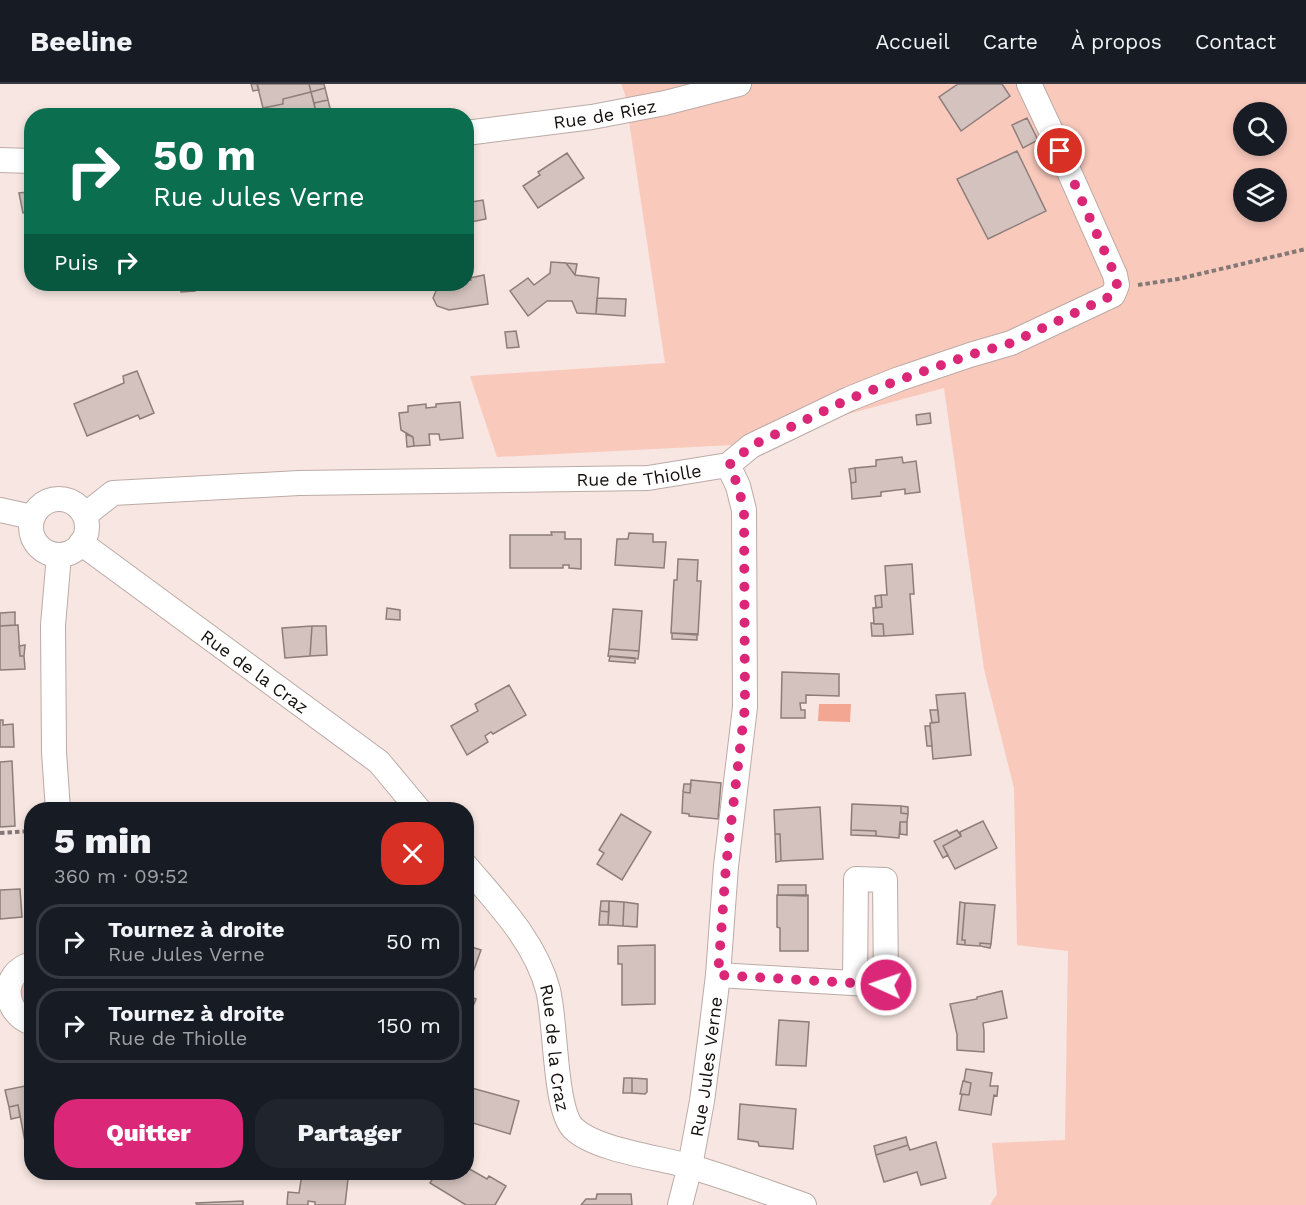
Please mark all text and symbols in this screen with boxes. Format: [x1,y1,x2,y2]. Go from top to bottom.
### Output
text: Beeline [30,25,132,58]
text: Accueil [875,29,950,54]
text: Carte [983,29,1038,54]
text: À propos [1071,29,1162,54]
text: Contact [1195,29,1276,54]
street label: Rue de Riez [552,94,658,132]
map controls [1233,102,1287,222]
button: search [1233,102,1287,156]
pin [1034,125,1085,176]
text: 50 m [153,131,256,180]
icon: right [54,132,132,210]
icon: arrive [1043,134,1076,167]
button: layers [1233,168,1287,222]
text: Rue Jules Verne [153,181,365,213]
icon: right [110,246,143,279]
text: Puis [54,250,98,275]
street label: Rue de Thiolle [576,459,703,490]
street label: Rue de la Craz [197,625,313,717]
text: 5 min [54,820,151,862]
button: close [381,822,444,885]
text: 360 m · 09:52 [54,864,188,888]
text: Tournez à droite [108,917,285,942]
icon: right [57,925,90,958]
text: 50 m [386,929,441,954]
text: Rue Jules Verne [108,942,265,966]
position arrow [854,953,918,1017]
street label: Rue de la Craz [536,982,575,1113]
street label: Rue Jules Verne [685,995,726,1138]
text: Tournez à droite [108,1001,285,1026]
icon: right [57,1009,90,1042]
text: 150 m [377,1013,441,1038]
text: Rue de Thiolle [108,1026,247,1050]
button: Quitter [54,1099,243,1168]
button: Partager [255,1099,444,1168]

